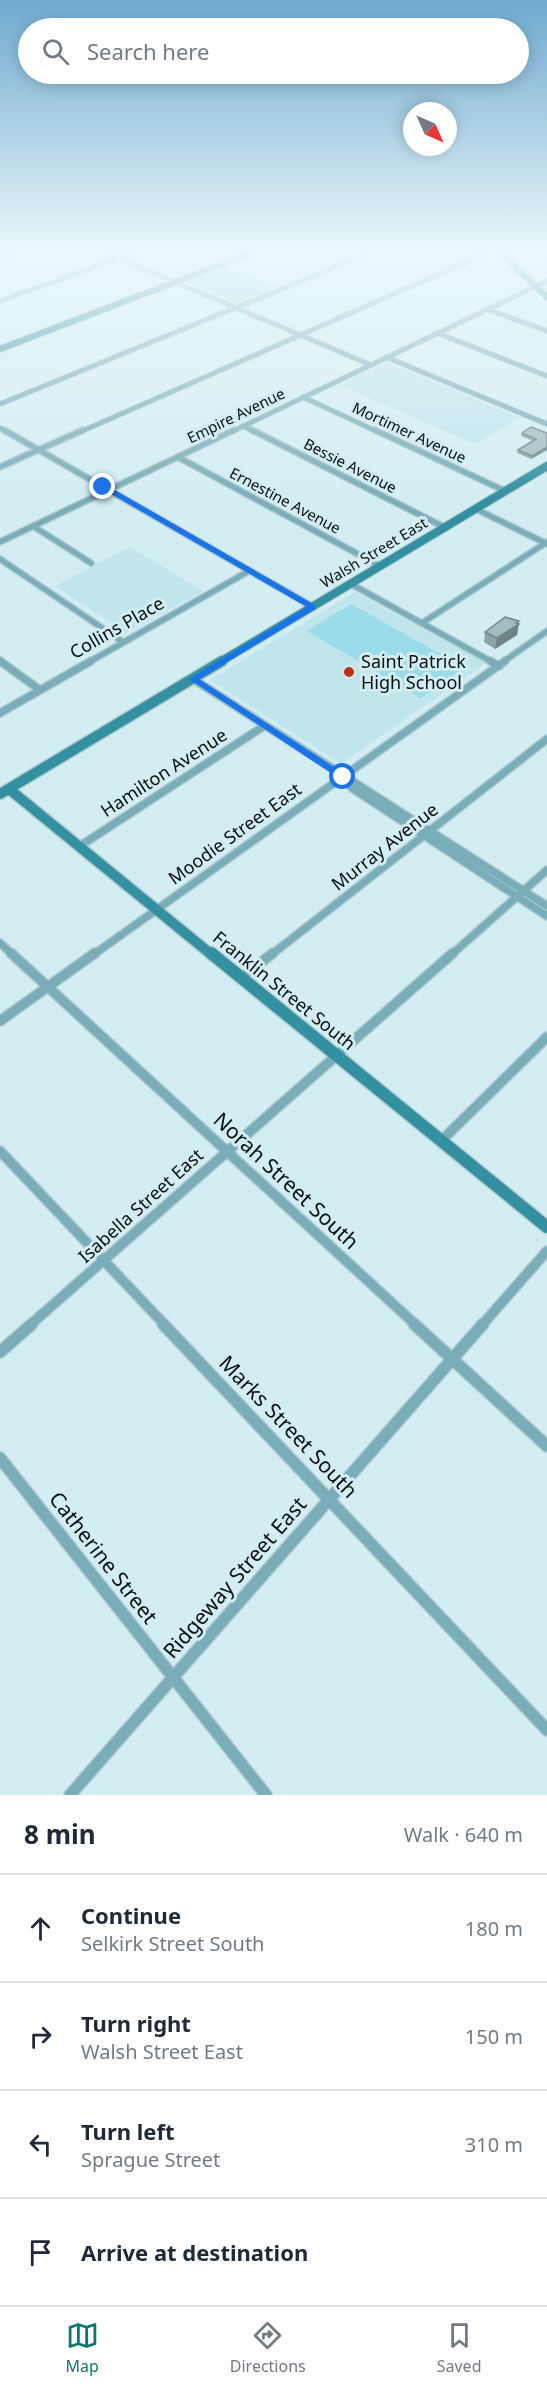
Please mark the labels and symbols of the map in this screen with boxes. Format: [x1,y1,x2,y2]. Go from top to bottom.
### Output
north arrow [403,102,457,156]
street label: Empire Avenue [183,383,288,447]
street label: Mortimer Avenue [349,397,470,467]
street label: Bessie Avenue [301,433,400,497]
street label: Ernestine Avenue [226,462,344,538]
route end [89,473,115,499]
street label: Walsh Street East [316,512,431,592]
street label: Collins Place [65,590,168,664]
place label: Saint Patrick High School [361,649,466,694]
marker: Saint Patrick High School [342,665,356,679]
street label: Hamilton Avenue [96,722,231,822]
route start [329,763,355,789]
street label: Moodie Street East [163,777,306,890]
street label: Murray Avenue [326,797,443,895]
street label: Franklin Street South [208,925,361,1055]
street label: Norah Street South [208,1106,365,1255]
street label: Isabella Street East [73,1142,208,1268]
street label: Marks Street South [213,1349,364,1504]
street label: Catherine Street [43,1486,164,1630]
street label: Ridgeway Street East [156,1490,312,1664]

